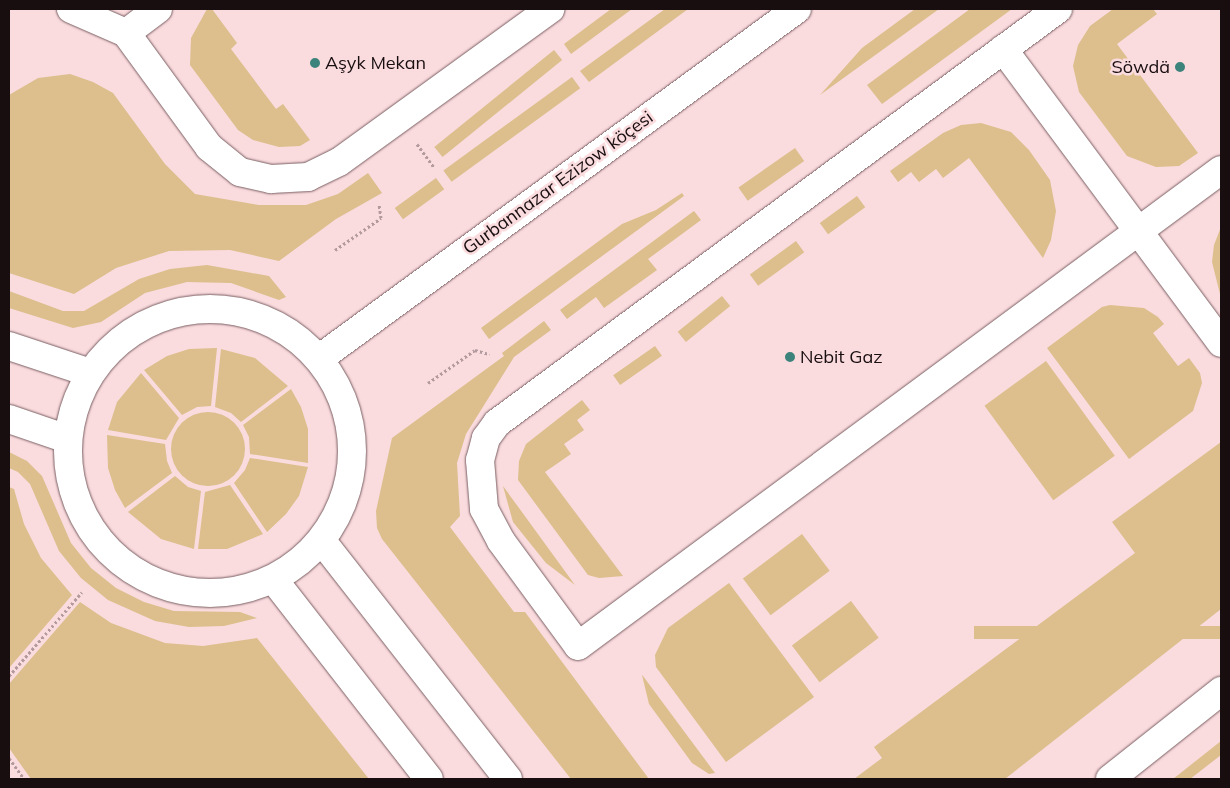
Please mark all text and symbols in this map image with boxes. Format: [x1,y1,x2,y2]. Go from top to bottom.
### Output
place label: Aşyk Mekan [325,52,426,74]
place label: Söwdä [1112,56,1170,78]
marker: Aşyk Mekan [309,57,321,69]
marker: Söwdä [1174,61,1186,73]
street label: Gurbannazar Ezizow köçesi [459,107,657,259]
place label: Nebit Gaz [800,346,883,368]
marker: Nebit Gaz [784,351,796,363]

